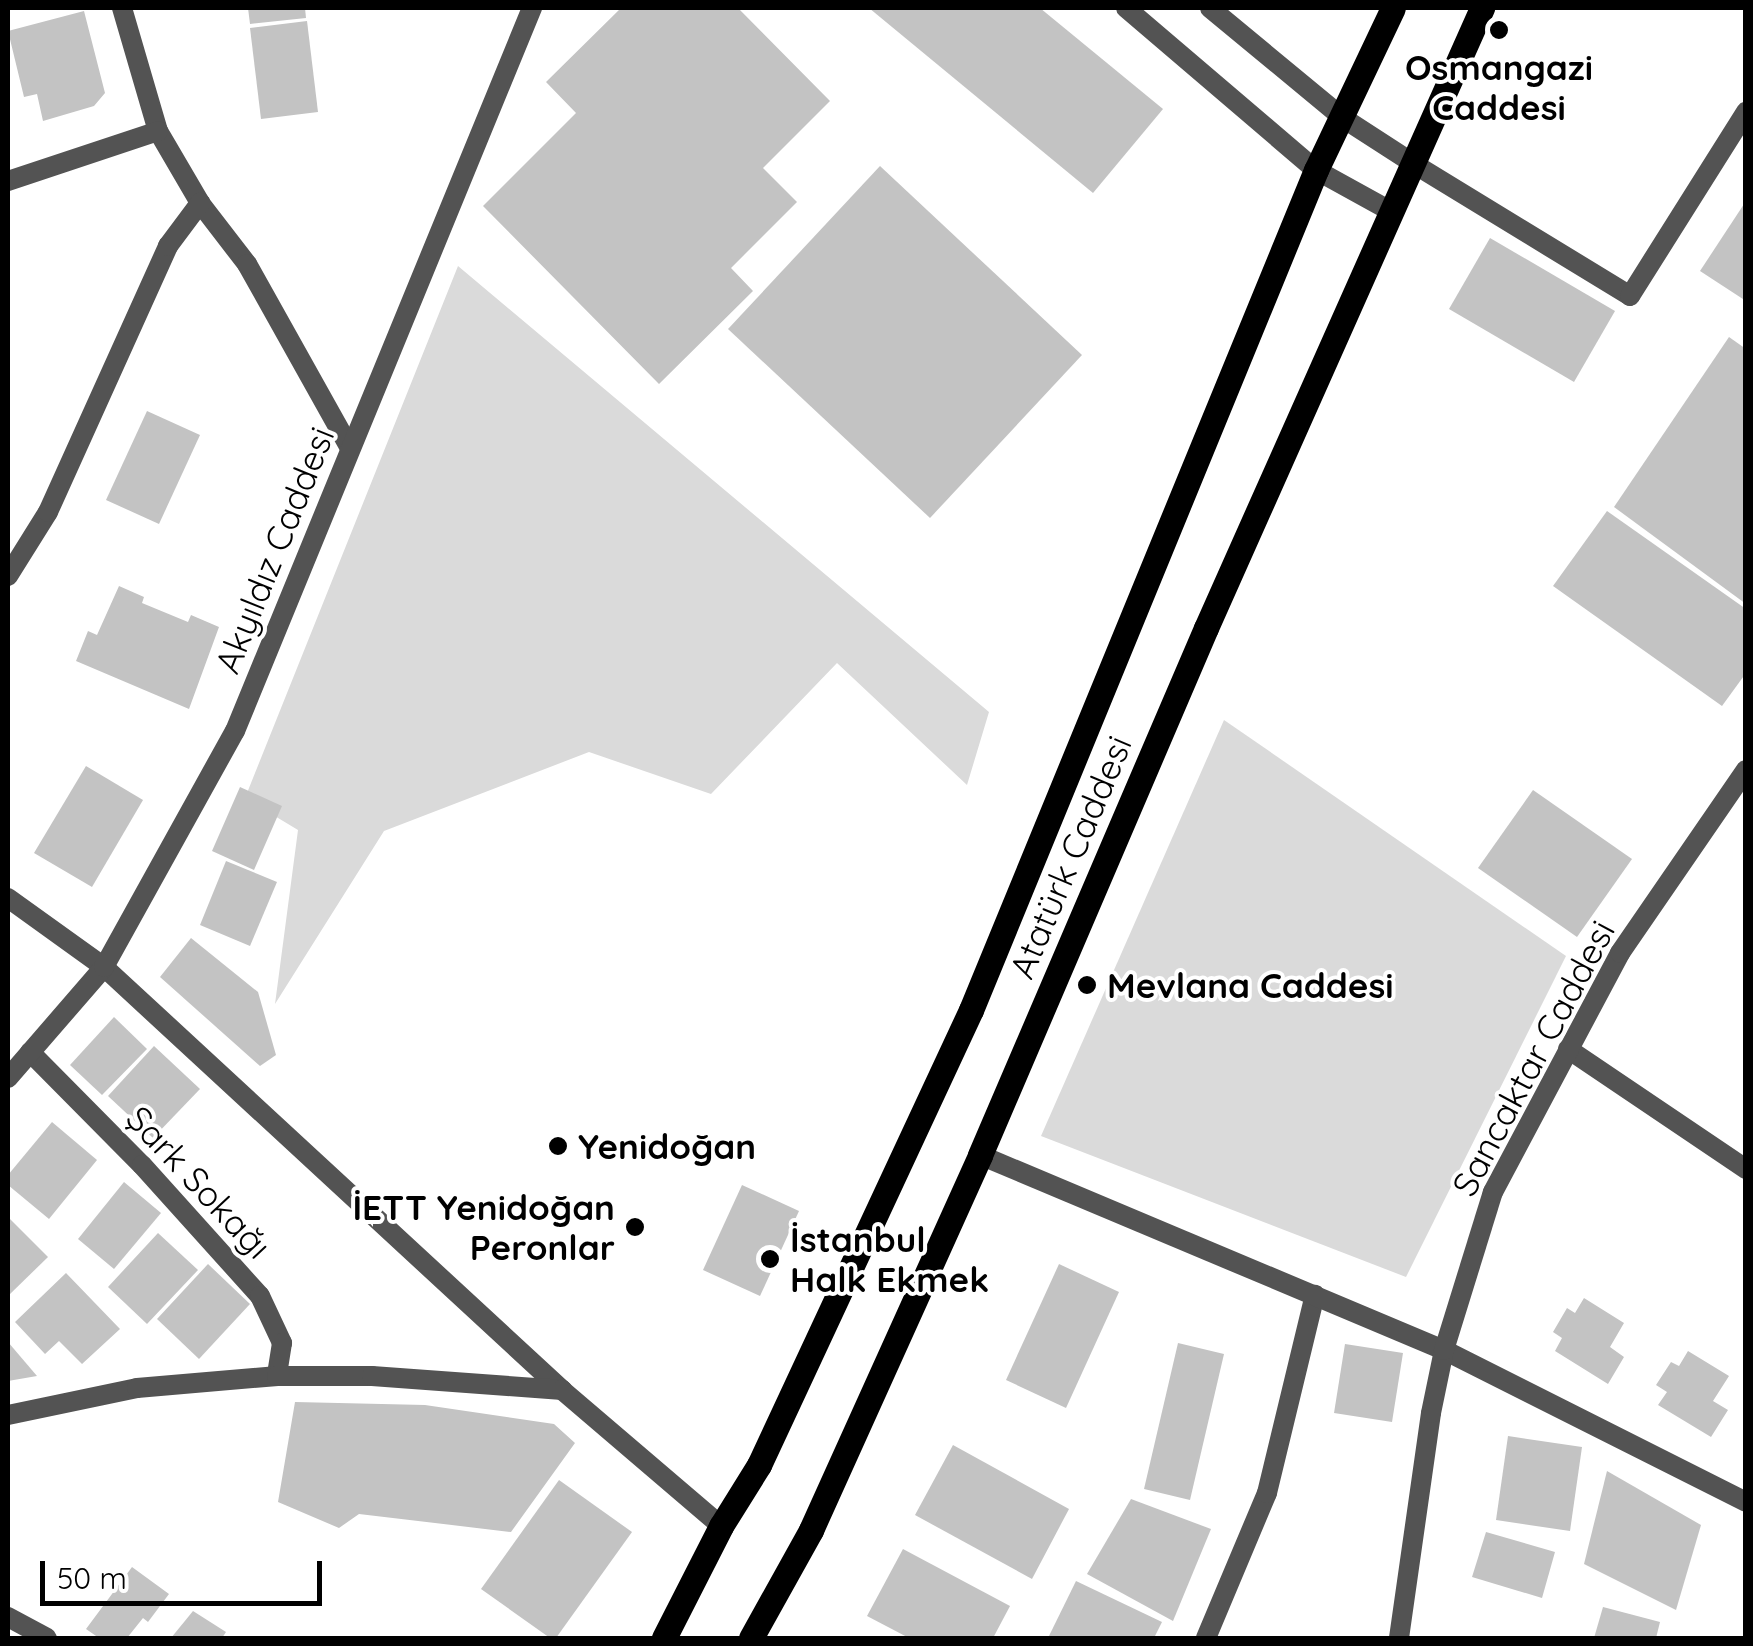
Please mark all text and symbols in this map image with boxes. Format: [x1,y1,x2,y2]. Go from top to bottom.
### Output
marker: Osmangazi Caddesi [1488,19,1510,41]
place label: Osmangazi Caddesi [1405,46,1593,128]
street label: Akyıldız Caddesi [206,421,342,679]
street label: Atatürk Caddesi [1000,729,1140,985]
street label: Sancaktar Caddesi [1443,913,1623,1203]
place label: Mevlana Caddesi [1107,964,1394,1006]
marker: Mevlana Caddesi [1076,974,1098,996]
street label: Şark Sokağı [118,1097,280,1267]
place label: Yenidoğan [578,1125,756,1167]
marker: Yenidoğan [547,1135,569,1157]
place label: İETT Yenidoğan Peronlar [353,1186,615,1268]
marker: İETT Yenidoğan Peronlar [624,1216,646,1238]
place label: İstanbul Halk Ekmek [790,1218,989,1300]
marker: İstanbul Halk Ekmek [759,1248,781,1270]
scale bar [45,1541,328,1603]
text: 50 m [57,1559,127,1597]

